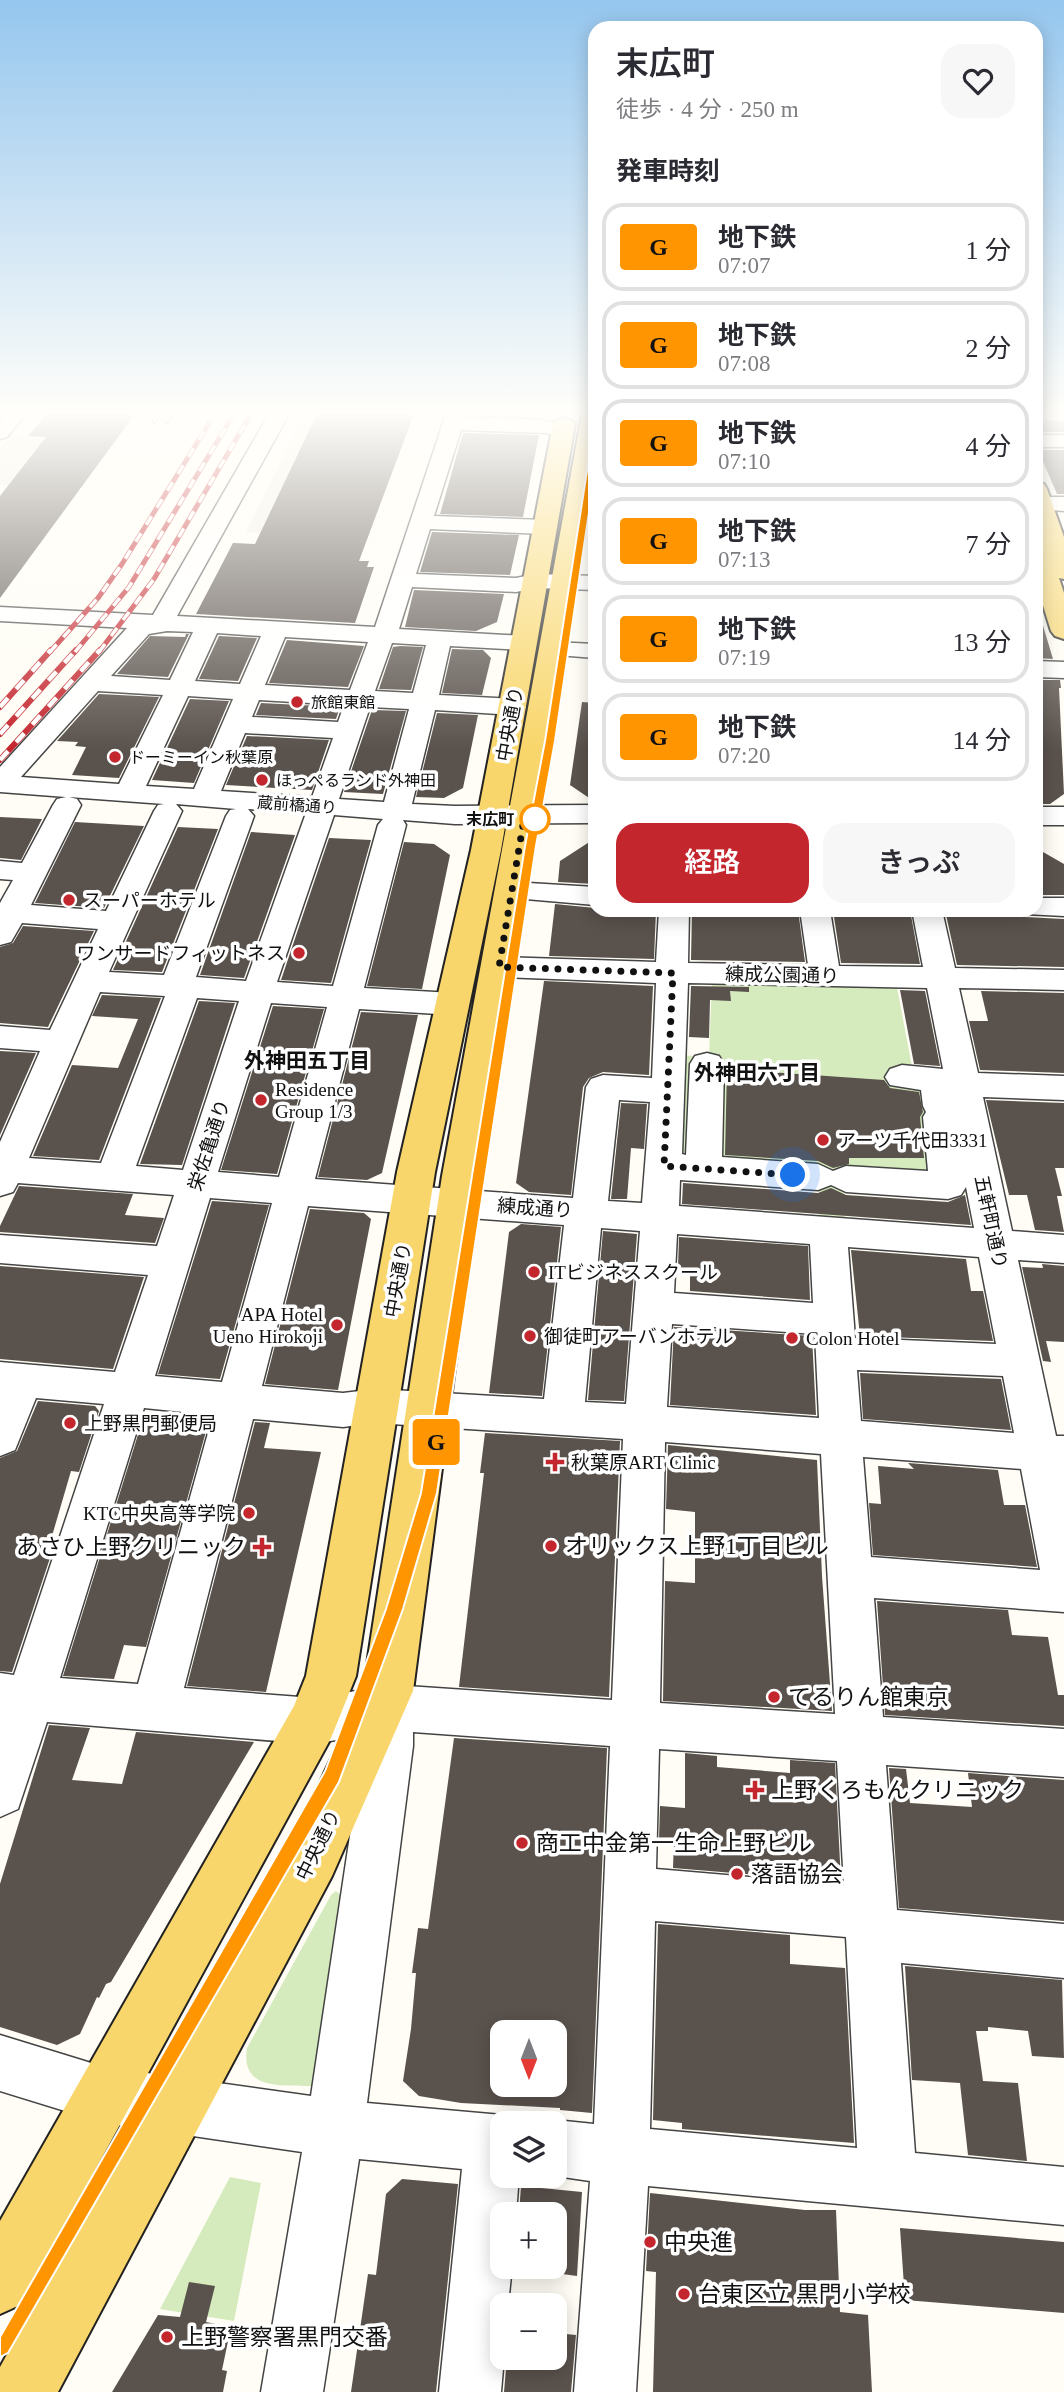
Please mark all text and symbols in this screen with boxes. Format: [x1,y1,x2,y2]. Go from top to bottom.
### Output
button: heart [941,44,1015,118]
text: 末広町 [616,46,715,82]
text: 徒歩 · 4 分 · 250 m [616,97,799,122]
text: 発車時刻 [616,157,720,186]
text: 地下鉄 [718,223,796,252]
text: G [649,234,668,260]
text: 1 分 [965,236,1011,265]
text: 07:07 [718,253,770,278]
text: 地下鉄 [718,321,796,350]
text: G [649,332,668,358]
text: 2 分 [965,334,1011,363]
text: 07:08 [718,351,770,376]
text: 地下鉄 [718,419,796,448]
text: G [649,430,668,456]
text: 4 分 [965,432,1011,461]
text: 07:10 [718,449,770,474]
text: 地下鉄 [718,517,796,546]
text: G [649,528,668,554]
text: 7 分 [965,530,1011,559]
text: 07:13 [718,547,770,572]
text: 地下鉄 [718,615,796,644]
text: G [649,626,668,652]
text: 13 分 [952,628,1011,657]
text: 07:19 [718,645,770,670]
street label: 中央通り [493,685,527,763]
marker: 旅館東館 [289,694,305,710]
place label: 旅館東館 [311,694,375,711]
text: 地下鉄 [718,713,796,742]
text: G [649,724,668,750]
text: 14 分 [952,726,1011,755]
text: 07:20 [718,743,770,768]
marker: ドーミーイン秋葉原 [107,749,123,765]
place label: ドーミーイン秋葉原 [129,749,273,766]
marker: ほっぺるランド外神田 [254,772,270,788]
place label: ほっぺるランド外神田 [276,772,436,789]
street label: 蔵前橋通り [256,794,338,816]
marker: 末広町 [520,804,550,834]
place label: 末広町 [466,811,514,828]
button: 経路 [616,823,809,903]
button: きっぷ [823,823,1015,903]
place label: スーパーホテル [83,890,216,911]
marker: スーパーホテル [61,892,77,908]
place label: ワンサードフィットネス [76,943,285,964]
marker: ワンサードフィットネス [291,945,307,961]
street label: 練成公園通り [725,964,839,986]
district label: 外神田五丁目 [244,1049,370,1073]
district label: 外神田六丁目 [694,1061,820,1085]
place label: Residence Group 1/3 [275,1079,353,1122]
marker: Residence Group 1/3 [253,1092,269,1108]
street label: 栄佐亀通り [184,1097,234,1193]
place label: アーツ千代田3331 [837,1130,987,1151]
marker: アーツ千代田3331 [815,1132,831,1148]
your location [775,1157,810,1192]
street label: 五軒町通り [971,1173,1011,1271]
street label: 練成通り [496,1195,574,1221]
street label: 中央通り [381,1241,415,1319]
place label: ITビジネススクール [548,1262,718,1283]
marker: ITビジネススクール [526,1264,542,1280]
place label: APA Hotel Ueno Hirokoji [213,1304,323,1347]
marker: APA Hotel Ueno Hirokoji [329,1317,345,1333]
place label: 御徒町アーバンホテル [544,1326,734,1347]
marker: 御徒町アーバンホテル [522,1328,538,1344]
place label: Colon Hotel [806,1328,899,1349]
marker: Colon Hotel [784,1330,800,1346]
place label: 上野黒門郵便局 [84,1413,217,1434]
marker: 上野黒門郵便局 [62,1415,78,1431]
line badge: G [413,1419,459,1465]
text: G [427,1429,445,1455]
marker: 秋葉原ART Clinic [545,1452,565,1472]
place label: 秋葉原ART Clinic [571,1452,716,1473]
place label: KTC中央高等学院 [83,1503,235,1524]
marker: KTC中央高等学院 [241,1505,257,1521]
place label: オリックス上野1丁目ビル [565,1534,829,1559]
place label: あさひ上野クリニック [16,1535,246,1560]
marker: あさひ上野クリニック [252,1537,272,1557]
marker: オリックス上野1丁目ビル [543,1538,559,1554]
place label: てるりん館東京 [788,1685,949,1710]
marker: てるりん館東京 [766,1689,782,1705]
place label: 上野くろもんクリニック [771,1778,1024,1803]
marker: 上野くろもんクリニック [745,1780,765,1800]
street label: 中央通り [292,1806,344,1884]
place label: 商工中金第一生命上野ビル [536,1831,812,1856]
marker: 商工中金第一生命上野ビル [514,1835,530,1851]
place label: 落語協会 [751,1862,843,1887]
marker: 落語協会 [729,1866,745,1882]
north arrow [490,2020,567,2096]
map controls [490,2020,567,2370]
button: layers [490,2111,567,2188]
button: + [490,2202,567,2279]
place label: 中央進 [664,2230,733,2255]
marker: 中央進 [642,2234,658,2250]
place label: 台東区立 黒門小学校 [698,2282,911,2307]
marker: 台東区立 黒門小学校 [676,2286,692,2302]
button: − [490,2293,567,2370]
place label: 上野警察署黒門交番 [181,2325,388,2350]
marker: 上野警察署黒門交番 [159,2329,175,2345]

